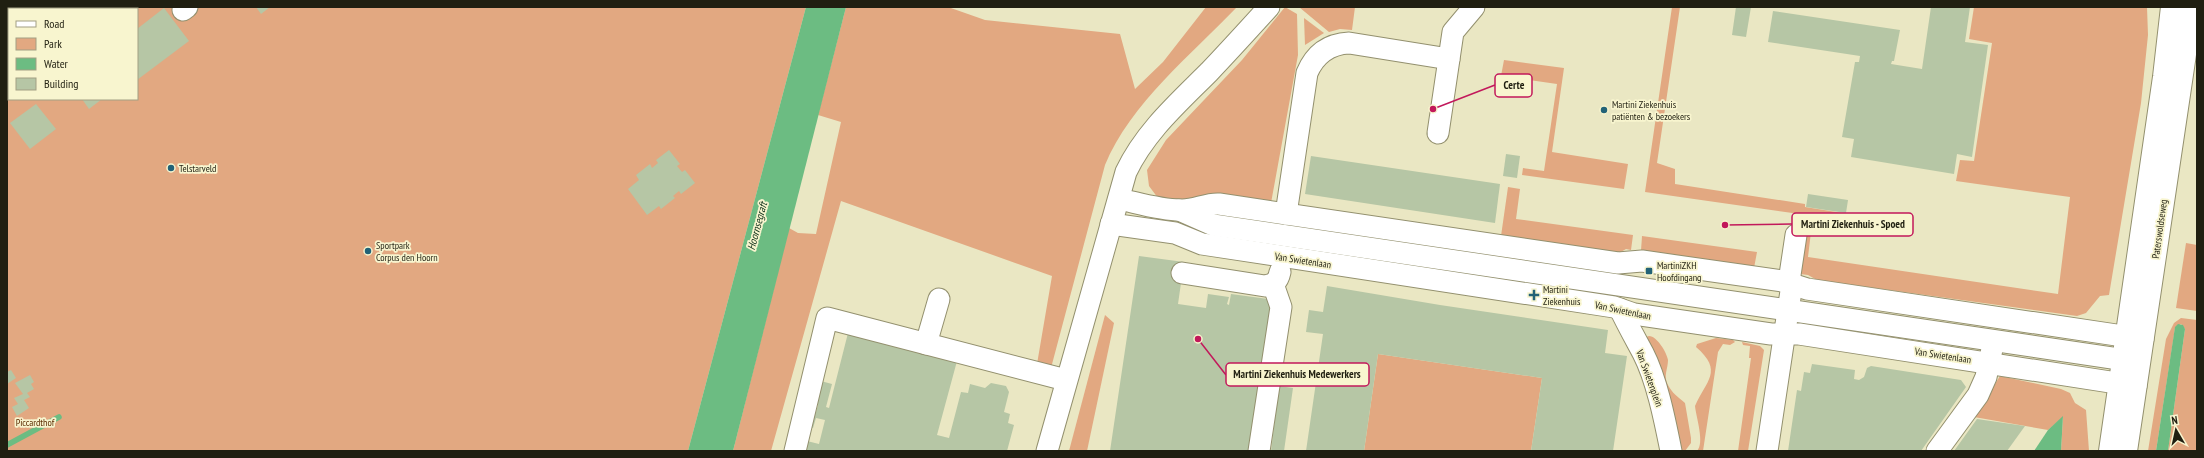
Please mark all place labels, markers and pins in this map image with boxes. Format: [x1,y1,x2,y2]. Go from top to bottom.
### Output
callout: Certe [1495,74,1532,97]
place label: Martini Ziekenhuis patiënten & bezoekers [1612,98,1691,123]
marker: Martini Ziekenhuis patiënten & bezoekers [1599,105,1609,115]
place label: Telstarveld [179,162,216,175]
marker: Telstarveld [166,163,176,173]
callout: Martini Ziekenhuis - Spoed [1792,213,1913,236]
place label: Sportpark Corpus den Hoorn [376,239,438,264]
marker: Sportpark Corpus den Hoorn [363,246,373,256]
place label: MartiniZKH Hoofdingang [1657,259,1701,284]
marker: MartiniZKH Hoofdingang [1644,266,1654,276]
place label: Martini Ziekenhuis [1543,283,1581,308]
marker: Martini Ziekenhuis [1528,289,1540,301]
callout: Martini Ziekenhuis Medewerkers [1226,363,1369,386]

